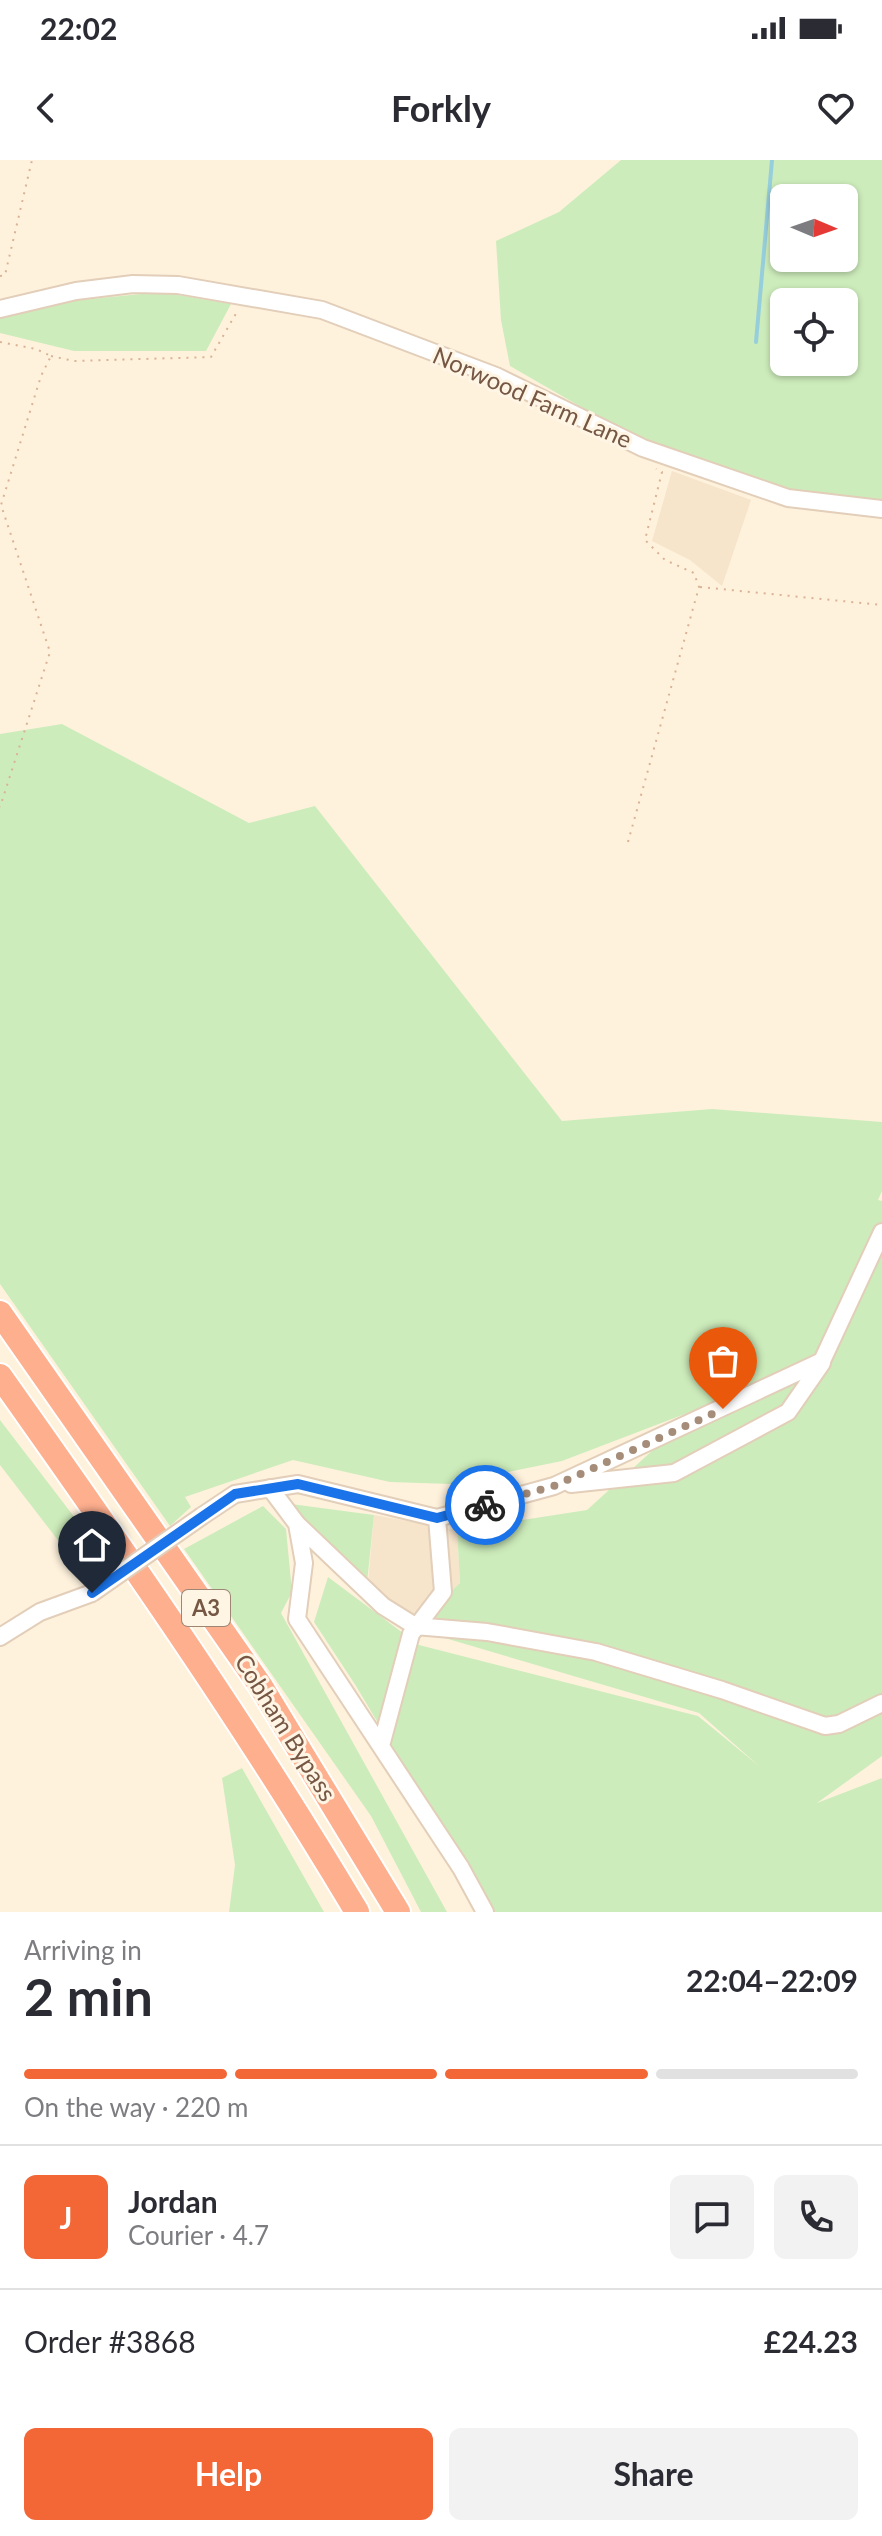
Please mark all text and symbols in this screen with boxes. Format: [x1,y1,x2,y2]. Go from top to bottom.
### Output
text: 22:02 [40,10,117,46]
icon: back [24,86,68,130]
text: Forkly [391,86,491,130]
icon: heart [814,86,858,130]
north arrow [770,184,858,272]
map controls [770,184,858,376]
button: locate [770,288,858,376]
street label: Norwood Farm Lane [429,340,636,454]
pin [689,1327,757,1409]
icon: bag [701,1339,745,1383]
courier [445,1465,525,1545]
icon: bike [463,1483,507,1527]
pin [58,1511,126,1593]
icon: home [70,1523,114,1567]
road number: A3 [182,1590,230,1626]
street label: Cobham Bypass [230,1648,343,1806]
text: Arriving in [24,1934,142,1966]
text: 22:04–22:09 [686,1962,858,1998]
text: 2 min [24,1965,153,2027]
text: On the way · 220 m [24,2091,248,2123]
button: chat [670,2175,754,2259]
button: phone [774,2175,858,2259]
text: Jordan [128,2183,218,2219]
text: J [60,2199,72,2235]
text: Courier · 4.7 [128,2219,269,2251]
text: Order #3868 [24,2323,196,2359]
text: £24.23 [764,2323,858,2359]
button: Help [24,2428,433,2520]
button: Share [449,2428,858,2520]

